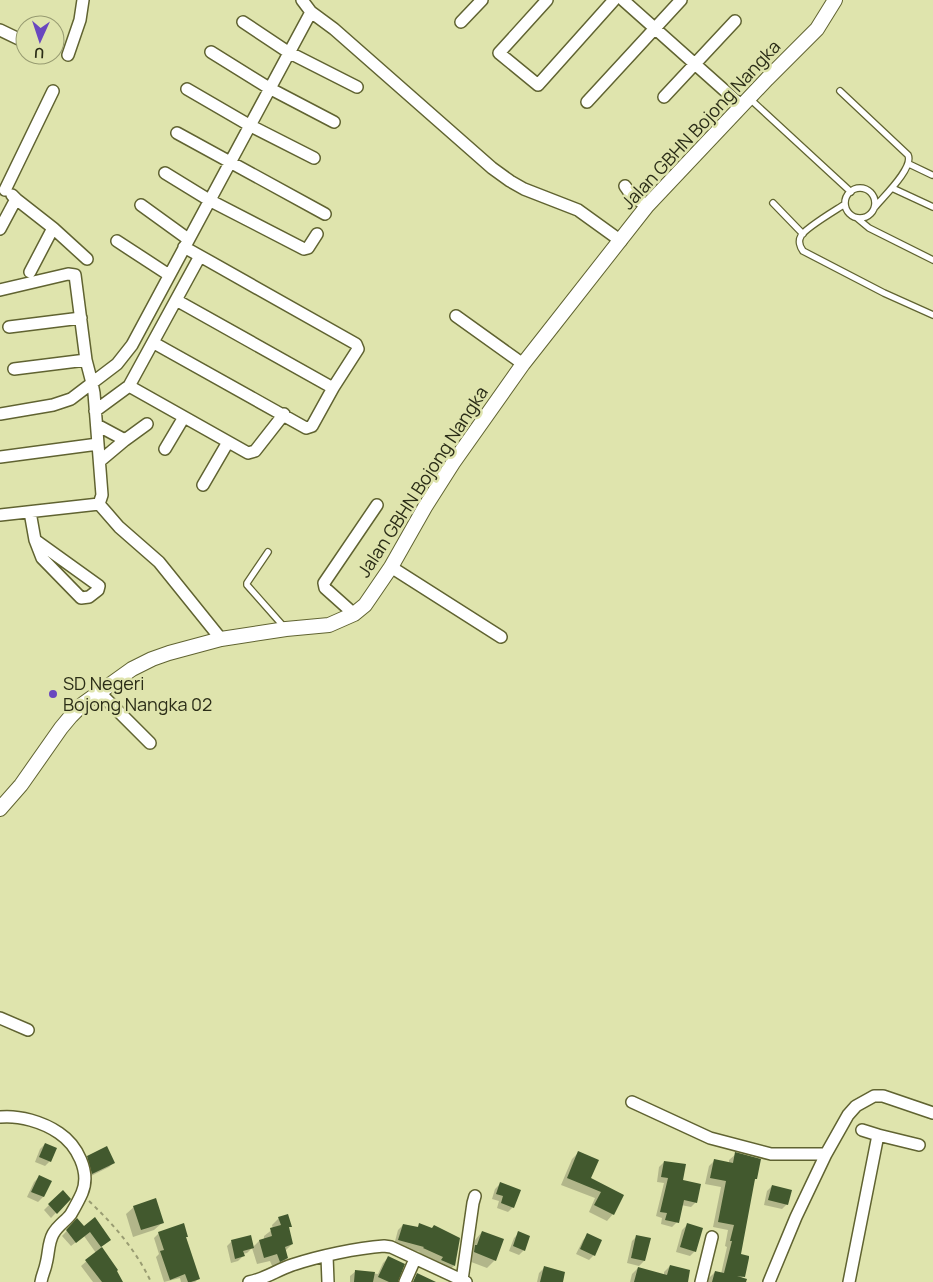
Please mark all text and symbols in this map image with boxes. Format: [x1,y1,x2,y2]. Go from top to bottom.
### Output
north arrow [15,15,65,65]
street label: Jalan GBHN Bojong Nangka [615,35,785,214]
text: U [34,44,45,63]
street label: Jalan GBHN Bojong Nangka [351,381,493,582]
place label: SD Negeri Bojong Nangka 02 [63,671,212,716]
marker: SD Negeri Bojong Nangka 02 [47,688,59,700]

